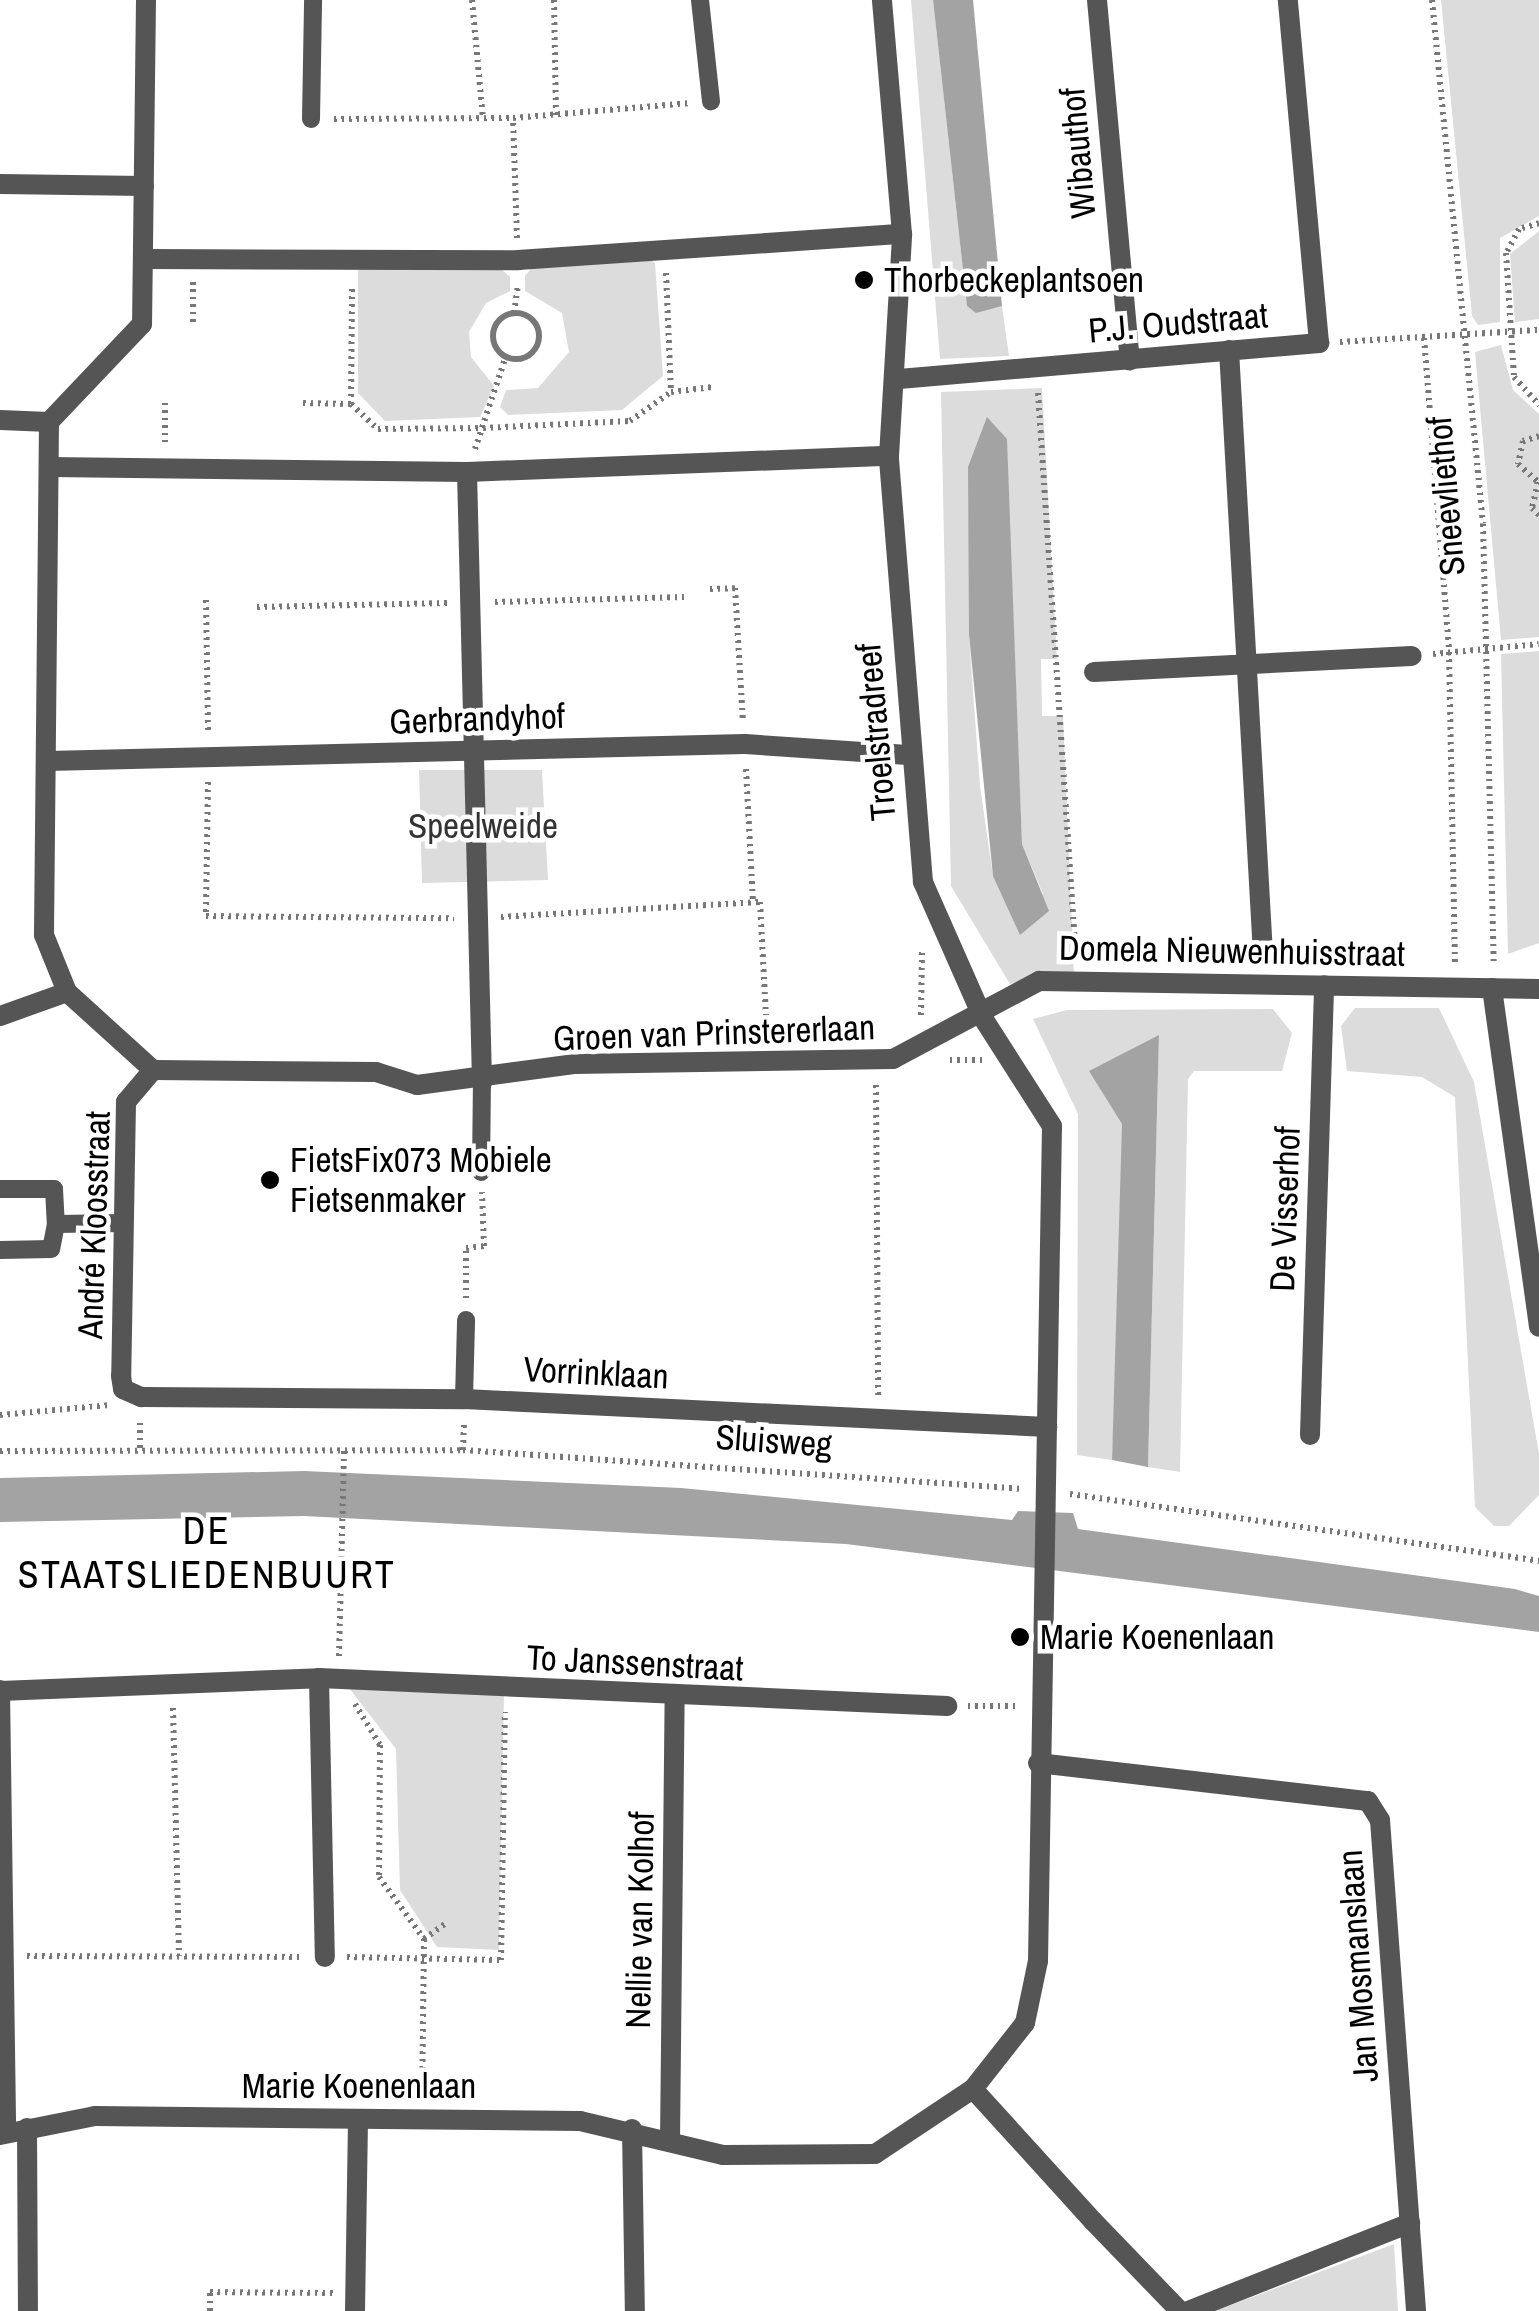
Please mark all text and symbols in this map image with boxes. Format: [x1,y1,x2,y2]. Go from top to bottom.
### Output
street label: Wibauthof [1051,86,1105,220]
place label: Thorbeckeplantsoen [884,259,1144,301]
marker: Thorbeckeplantsoen [853,269,875,291]
street label: P.J. Oudstraat [1087,294,1269,352]
street label: Sneevliethof [1418,415,1474,577]
street label: Troelstradreef [847,642,905,822]
street label: Gerbrandyhof [389,695,565,743]
park label: Speelweide [408,805,558,847]
street label: Domela Nieuwenhuisstraat [1059,927,1405,975]
street label: Groen van Prinstererlaan [552,1006,876,1060]
street label: André Kloosstraat [69,1110,119,1340]
street label: De Visserhof [1261,1126,1309,1292]
place label: FietsFix073 Mobiele Fietsenmaker [290,1139,552,1221]
marker: FietsFix073 Mobiele Fietsenmaker [259,1169,281,1191]
street label: Vorrinklaan [522,1348,670,1398]
street label: Sluisweg [714,1416,834,1466]
district label: DE STAATSLIEDENBUURT [18,1508,396,1598]
place label: Marie Koenenlaan [1040,1616,1275,1658]
marker: Marie Koenenlaan [1009,1626,1031,1648]
street label: To Janssenstraat [526,1636,744,1690]
street label: Nellie van Kolhof [617,1811,663,2029]
street label: Jan Mosmanslaan [1329,1848,1387,2084]
street label: Marie Koenenlaan [242,2065,476,2107]

